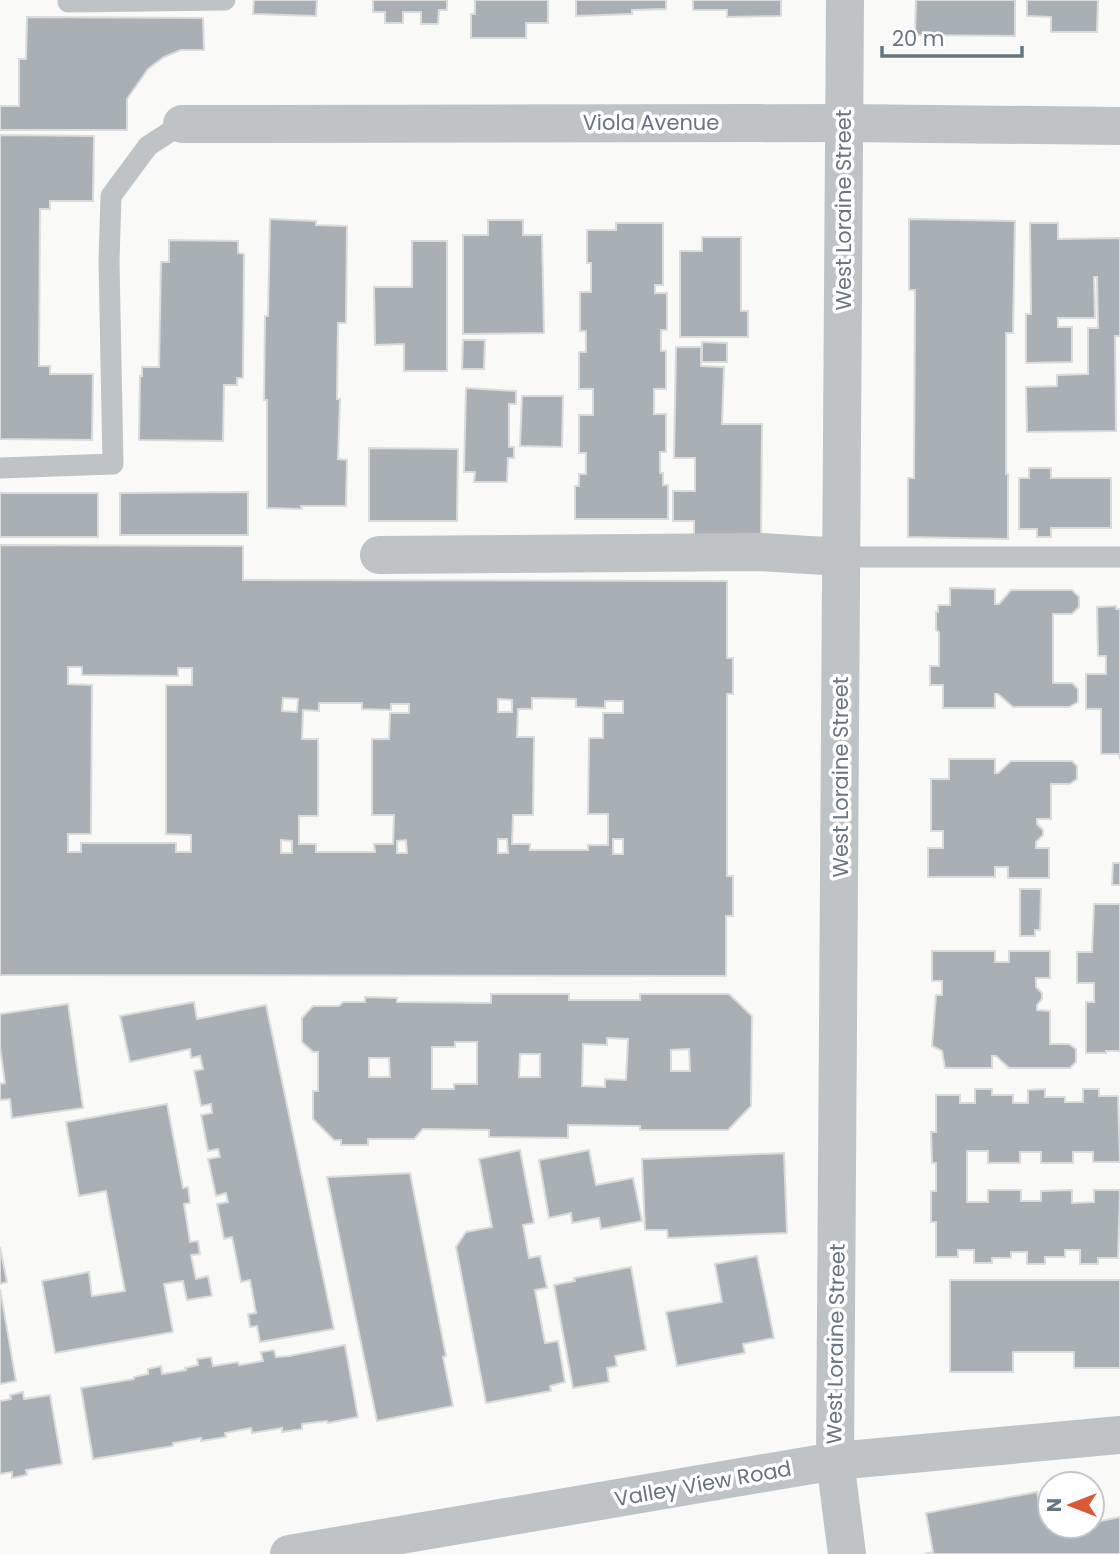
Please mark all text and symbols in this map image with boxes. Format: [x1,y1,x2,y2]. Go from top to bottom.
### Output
scale bar [882,14,1022,58]
text: 20 m [892,24,945,53]
street label: Viola Avenue [583,108,719,137]
street label: West Loraine Street [829,110,858,311]
street label: West Loraine Street [826,677,855,878]
street label: West Loraine Street [819,1243,852,1445]
street label: Valley View Road [612,1454,794,1513]
north arrow [1036,1470,1106,1540]
text: N [1041,1498,1068,1512]

